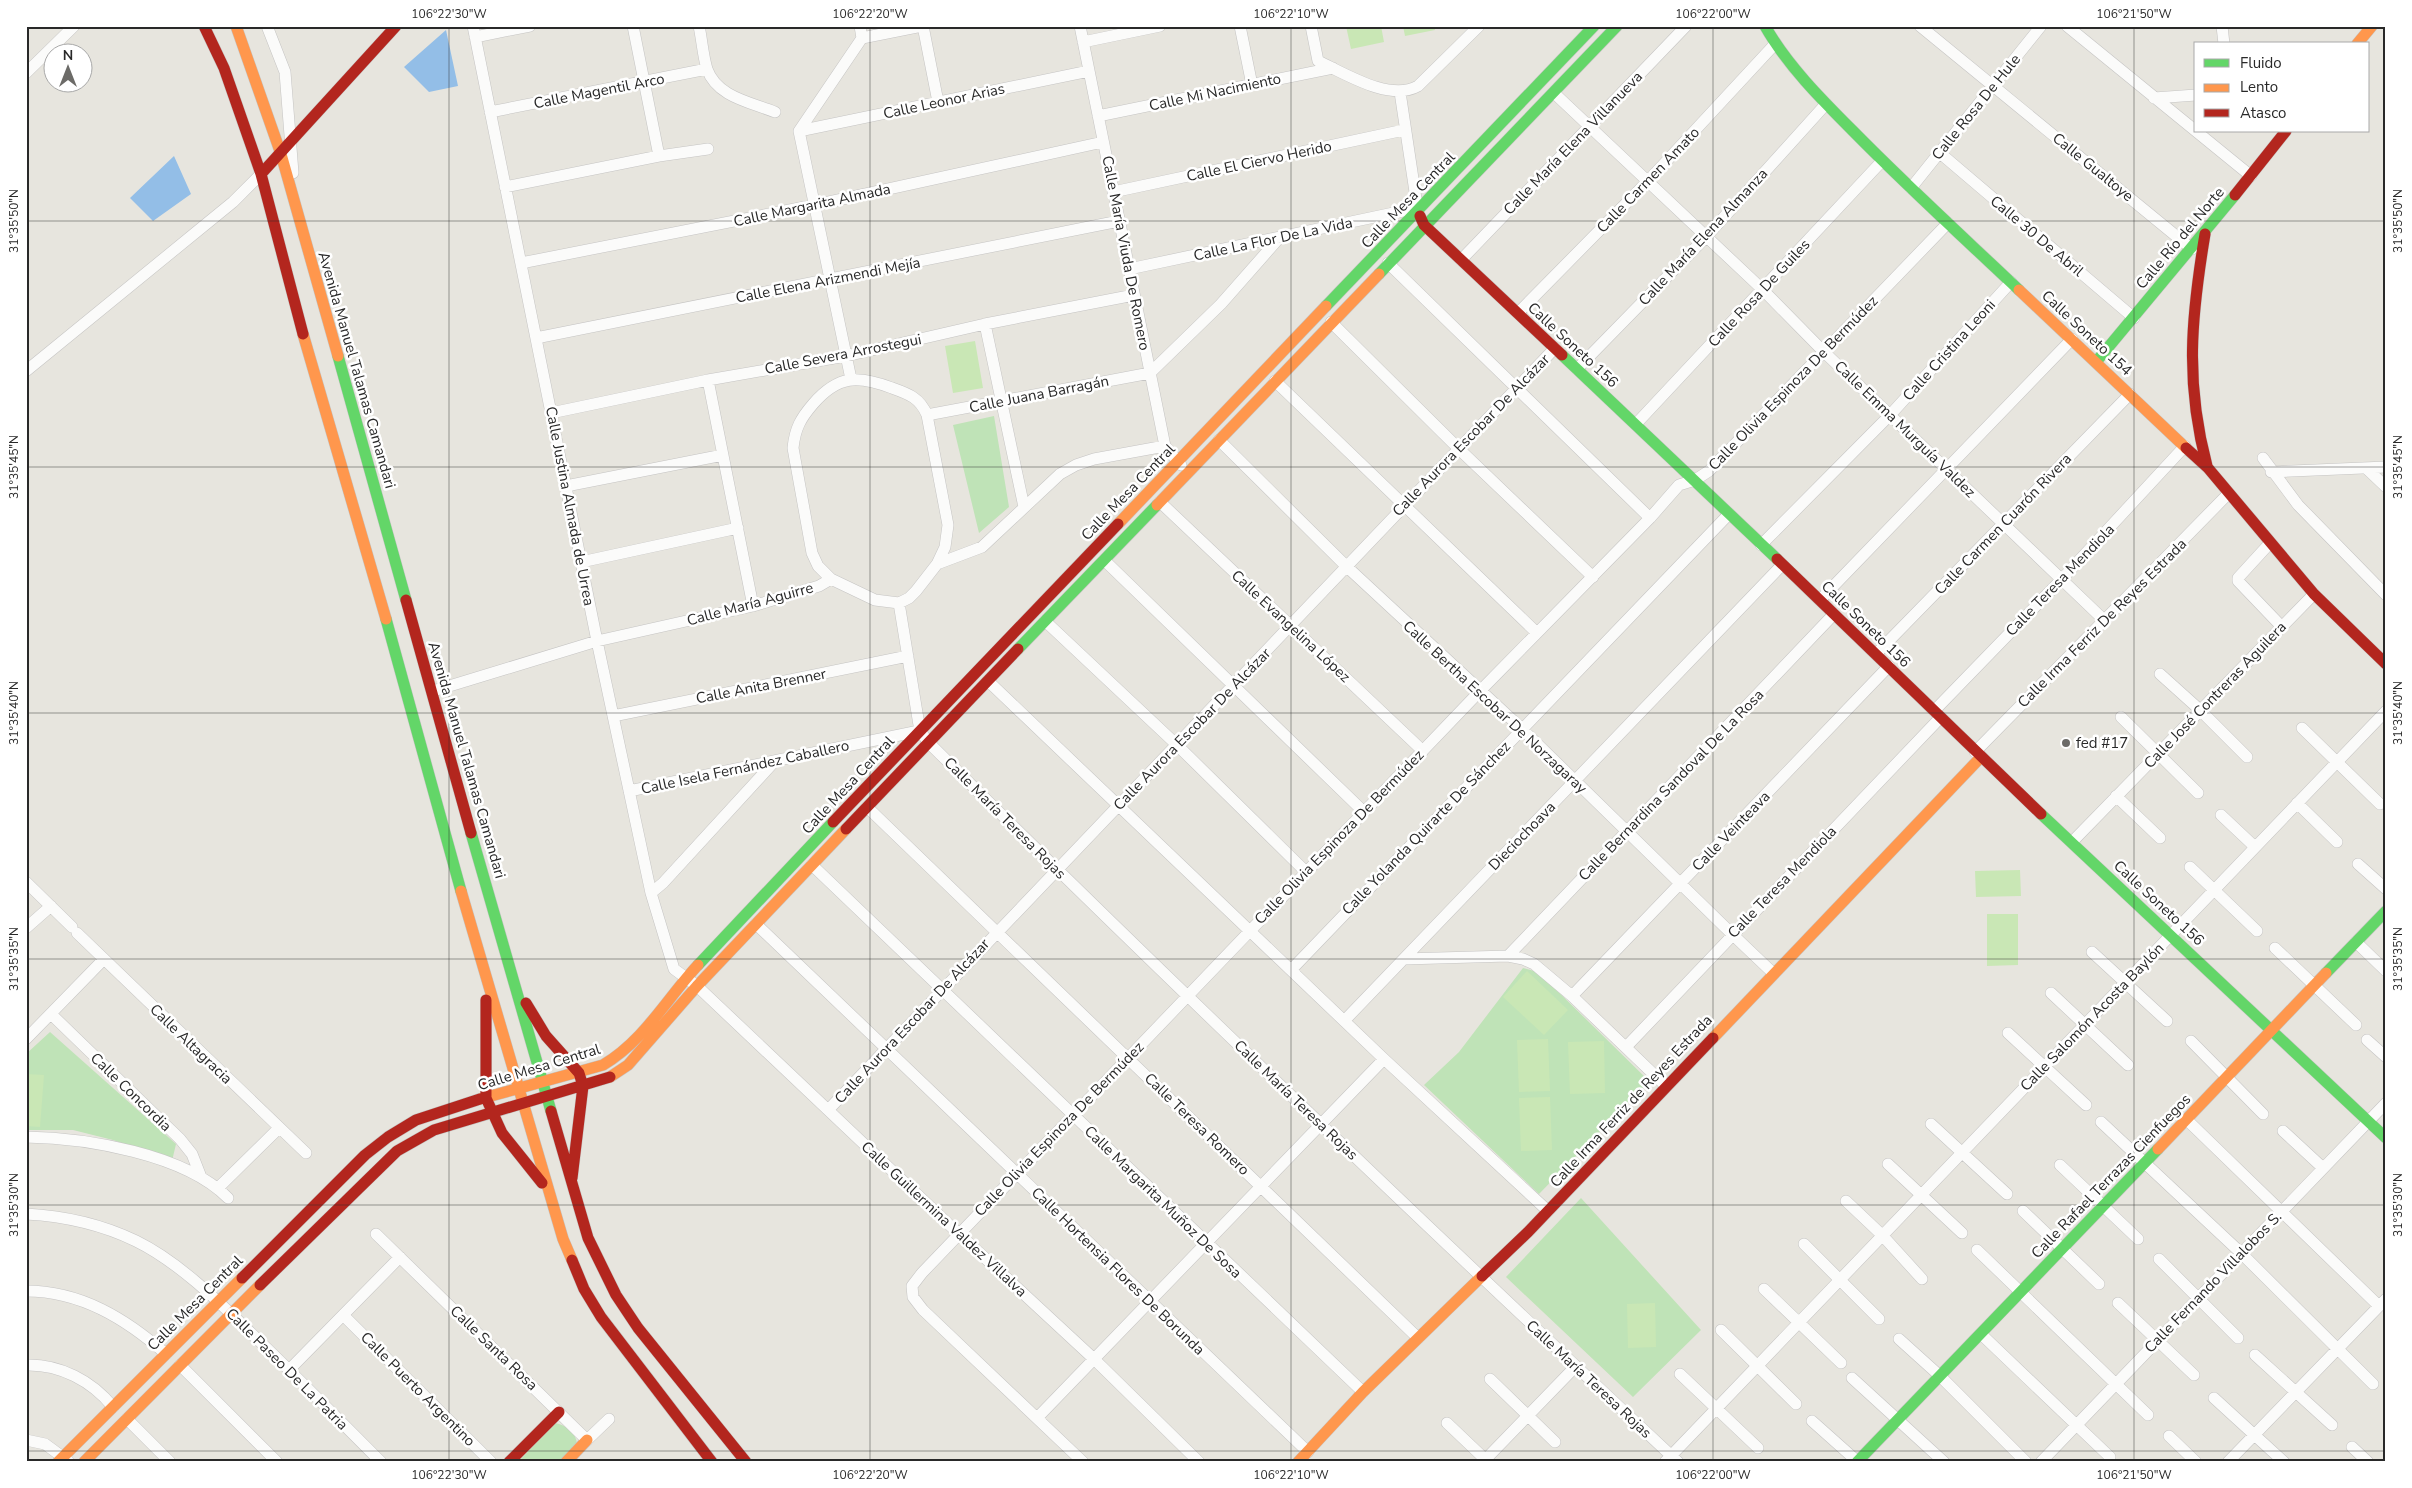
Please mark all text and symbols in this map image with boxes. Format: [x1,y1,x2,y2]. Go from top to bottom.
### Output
text: 106°22'30"W [411,6,487,22]
text: 106°22'20"W [832,6,908,22]
text: 106°22'10"W [1253,6,1329,22]
text: 106°22'00"W [1675,6,1751,22]
text: 106°21'50"W [2096,6,2172,22]
north arrow [42,42,92,92]
legend [2194,42,2370,132]
text: N [63,46,73,65]
street label: Calle Rosa De Hule [1927,50,2025,164]
text: Fluido [2240,53,2282,73]
street label: Calle María Elena Villanueva [1499,67,1647,219]
street label: Calle Mi Nacimiento [1147,68,1283,116]
street label: Calle Magentil Arco [532,69,666,113]
text: Lento [2240,77,2278,97]
street label: Calle Leonor Arias [881,78,1007,124]
text: Atasco [2240,103,2286,123]
street label: Calle Carmen Amato [1592,123,1704,237]
street label: Calle Gualtoye [2048,128,2138,206]
street label: Calle El Ciervo Herido [1185,136,1333,186]
street label: Calle Mesa Central [1357,147,1460,253]
street label: Calle María Viuda De Romero [1097,154,1155,352]
street label: Calle María Elena Almanza [1634,164,1772,310]
street label: Calle Margarita Almada [732,179,892,231]
street label: Calle Río del Norte [2131,183,2229,293]
text: 31°35'50"N [6,189,22,253]
text: 31°35'50"N [2390,189,2406,253]
street label: Calle 30 De Abril [1986,191,2088,281]
street label: Calle La Flor De La Vida [1192,212,1354,266]
street label: Calle Rosa De Guiles [1704,235,1814,351]
street label: Avenida Manuel Talamas Camandari [314,249,400,491]
street label: Calle Elena Arizmendi Mejía [734,252,922,308]
street label: Calle Soneto 154 [2037,286,2137,380]
street label: Calle Olivia Espinoza De Bermúdez [1704,291,1882,475]
street label: Calle Cristina Leoni [1898,295,2000,405]
street label: Calle Soneto 156 [1523,298,1623,392]
street label: Calle Severa Arrostegui [763,329,923,379]
street label: Calle Aurora Escobar De Alcázar [1388,349,1555,521]
street label: Calle Emma Murguía Valdez [1830,356,1980,502]
street label: Calle Juana Barragán [967,371,1111,417]
street label: Calle Justina Almada de Urrea [541,405,599,607]
text: 31°35'45"N [6,435,22,499]
text: 31°35'45"N [2390,435,2406,499]
street label: Calle Mesa Central [1077,439,1180,545]
street label: Calle Carmen Cuarón Rivera [1930,449,2076,599]
street label: Calle Teresa Mendiola [2001,520,2119,640]
street label: Calle Irma Ferriz De Reyes Estrada [2013,534,2191,712]
street label: Calle Evangelina López [1227,565,1355,687]
street label: Calle Soneto 156 [1817,576,1915,672]
street label: Calle María Aguirre [685,578,815,630]
street label: Calle Bertha Escobar De Norzagaray [1399,616,1592,798]
street label: Calle José Contreras Aguilera [2139,617,2291,773]
street label: Avenida Manuel Talamas Camandari [424,639,510,881]
street label: Calle Aurora Escobar De Alcázar [1109,643,1276,815]
street label: Calle Anita Brenner [694,663,828,708]
text: 31°35'40"N [6,681,22,745]
text: 31°35'40"N [2390,681,2406,745]
street label: Calle Bernardina Sandoval De La Rosa [1574,685,1768,885]
street label: Calle Mesa Central [797,731,899,838]
place label: fed #17 [2076,733,2128,753]
street label: Calle Isela Fernández Caballero [639,735,851,799]
street label: Calle Yolanda Quirarte De Sánchez [1337,737,1515,919]
marker: fed #17 [2060,737,2072,749]
street label: Calle Olivia Espinoza De Bermúdez [1250,745,1428,929]
street label: Calle María Teresa Rojas [940,753,1070,883]
street label: Calle Veinteava [1688,786,1774,876]
street label: Dieciochoava [1484,797,1560,875]
street label: Calle Teresa Mendiola [1723,822,1841,942]
street label: Calle Soneto 156 [2109,856,2209,950]
text: 31°35'35"N [6,927,22,991]
text: 31°35'35"N [2390,927,2406,991]
street label: Calle Aurora Escobar De Alcázar [830,934,994,1108]
street label: Calle Salomón Acosta Baylón [2016,938,2168,1096]
street label: Calle Altagracia [145,1000,237,1088]
street label: Calle Irma Ferriz de Reyes Estrada [1546,1010,1716,1192]
street label: Calle María Teresa Rojas [1230,1036,1362,1164]
street label: Calle Olivia Espinoza De Bermúdez [970,1037,1148,1221]
street label: Calle Mesa Central [475,1039,603,1095]
street label: Calle Concordia [86,1048,176,1136]
street label: Calle Teresa Romero [1140,1068,1254,1180]
street label: Calle Rafael Terrazas Cienfuegos [2027,1089,2195,1263]
street label: Calle Margarita Muñoz De Sosa [1080,1121,1246,1283]
street label: Calle Guillermina Valdez Villalva [857,1137,1031,1301]
text: 31°35'30"N [6,1173,22,1237]
text: 31°35'30"N [2390,1173,2406,1237]
street label: Calle Hortensia Flores De Borunda [1027,1183,1209,1359]
street label: Calle Fernando Villalobos S. [2140,1207,2286,1357]
street label: Calle Mesa Central [143,1251,247,1355]
street label: Calle Santa Rosa [446,1301,542,1395]
street label: Calle Paseo De La Patria [222,1304,352,1434]
street label: Calle María Teresa Rojas [1522,1315,1656,1443]
street label: Calle Puerto Argentino [356,1327,480,1451]
text: 106°22'30"W [411,1467,487,1483]
text: 106°22'20"W [832,1467,908,1483]
text: 106°22'10"W [1253,1467,1329,1483]
text: 106°22'00"W [1675,1467,1751,1483]
text: 106°21'50"W [2096,1467,2172,1483]

